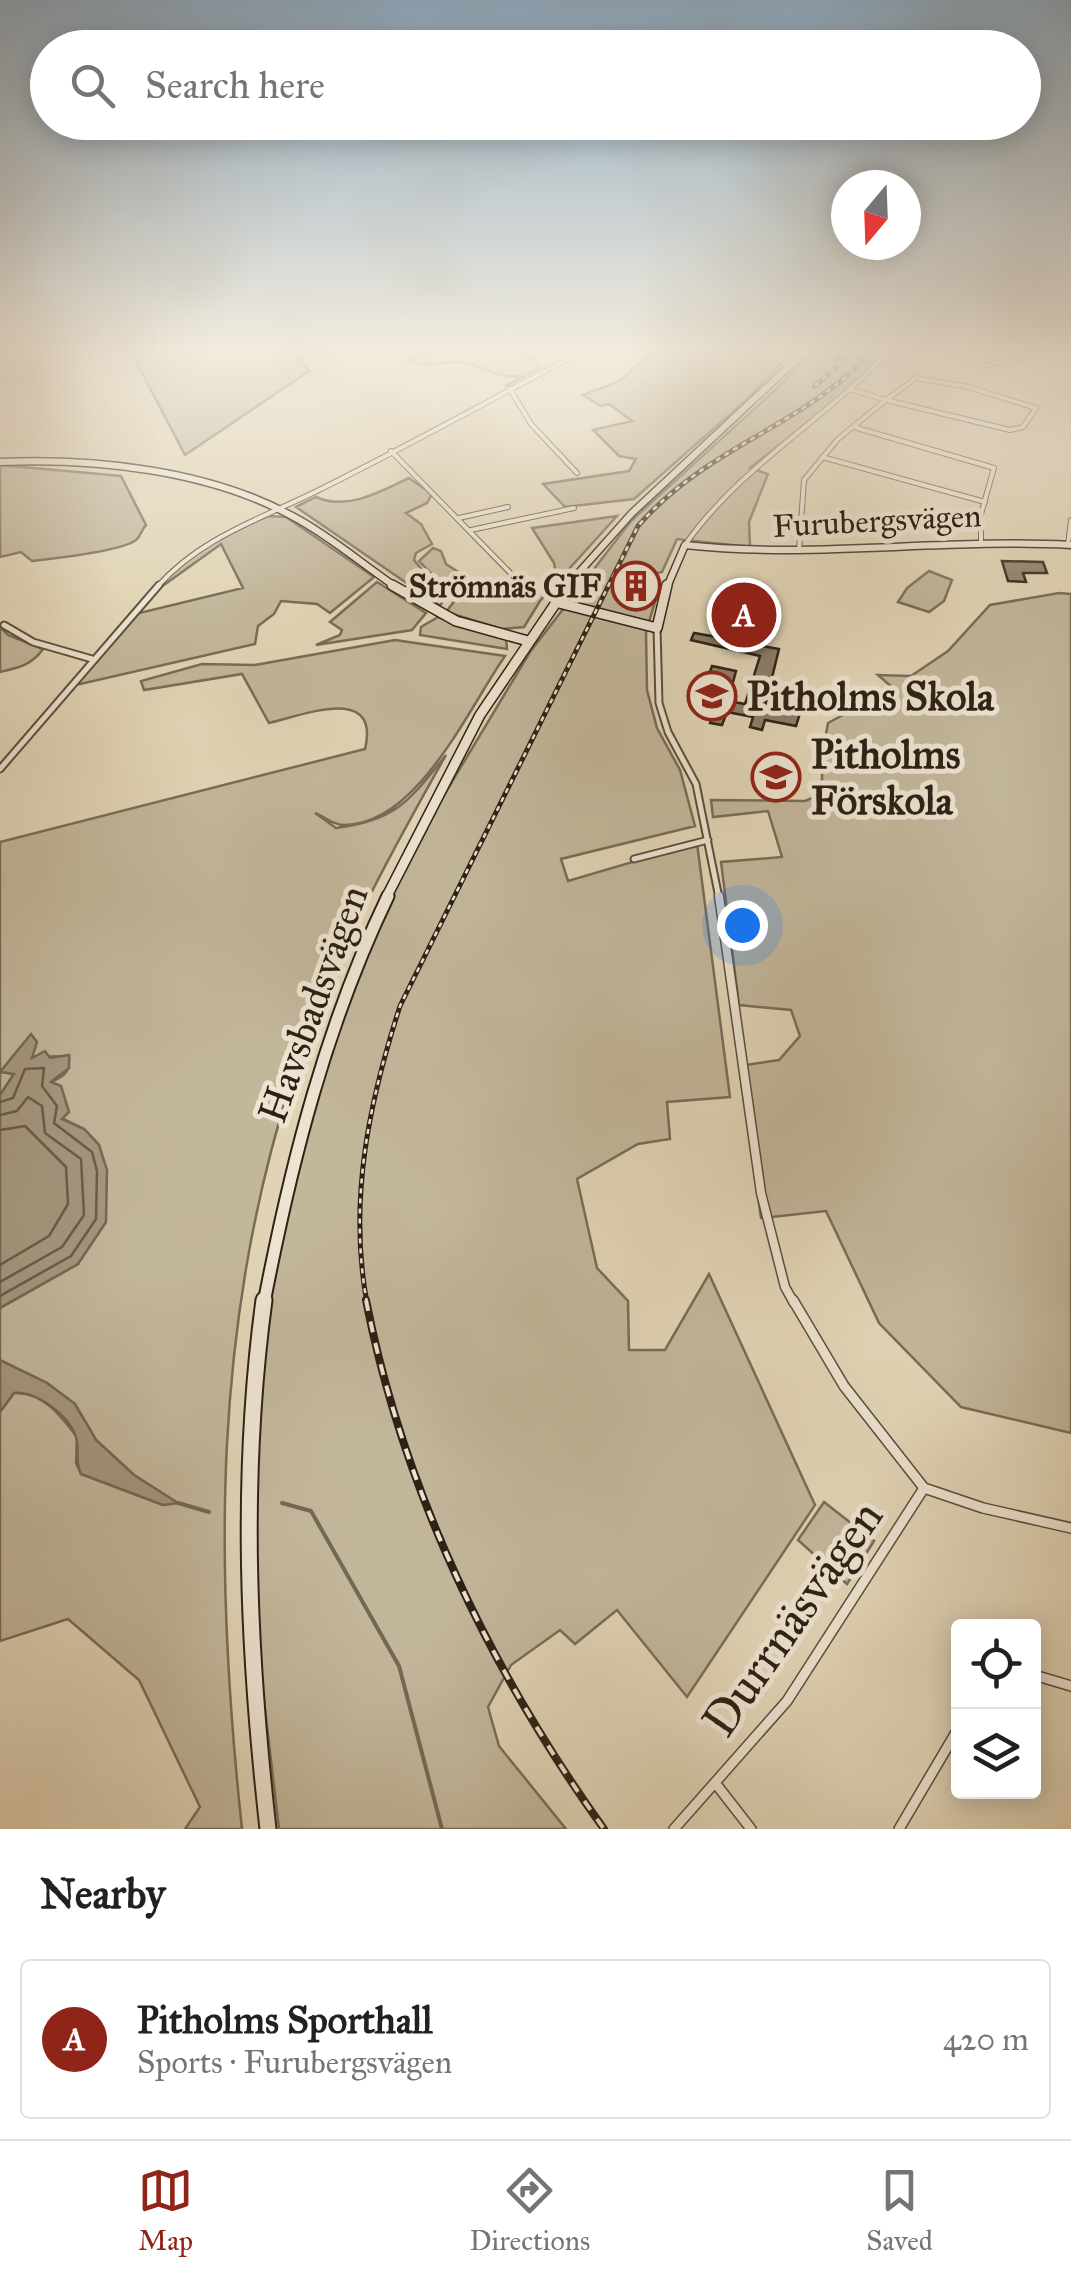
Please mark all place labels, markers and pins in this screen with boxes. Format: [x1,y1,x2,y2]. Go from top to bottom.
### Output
building icon: Strömnäs GIF [610,560,662,612]
place label: Strömnäs GIF [409,567,601,606]
pin: A [712,578,776,652]
school or university icon: Pitholms Skola [686,670,738,722]
place label: Pitholms Skola [747,672,995,721]
place label: Pitholms Förskola [811,730,960,825]
school or university icon: Pitholms Förskola [750,751,802,803]

